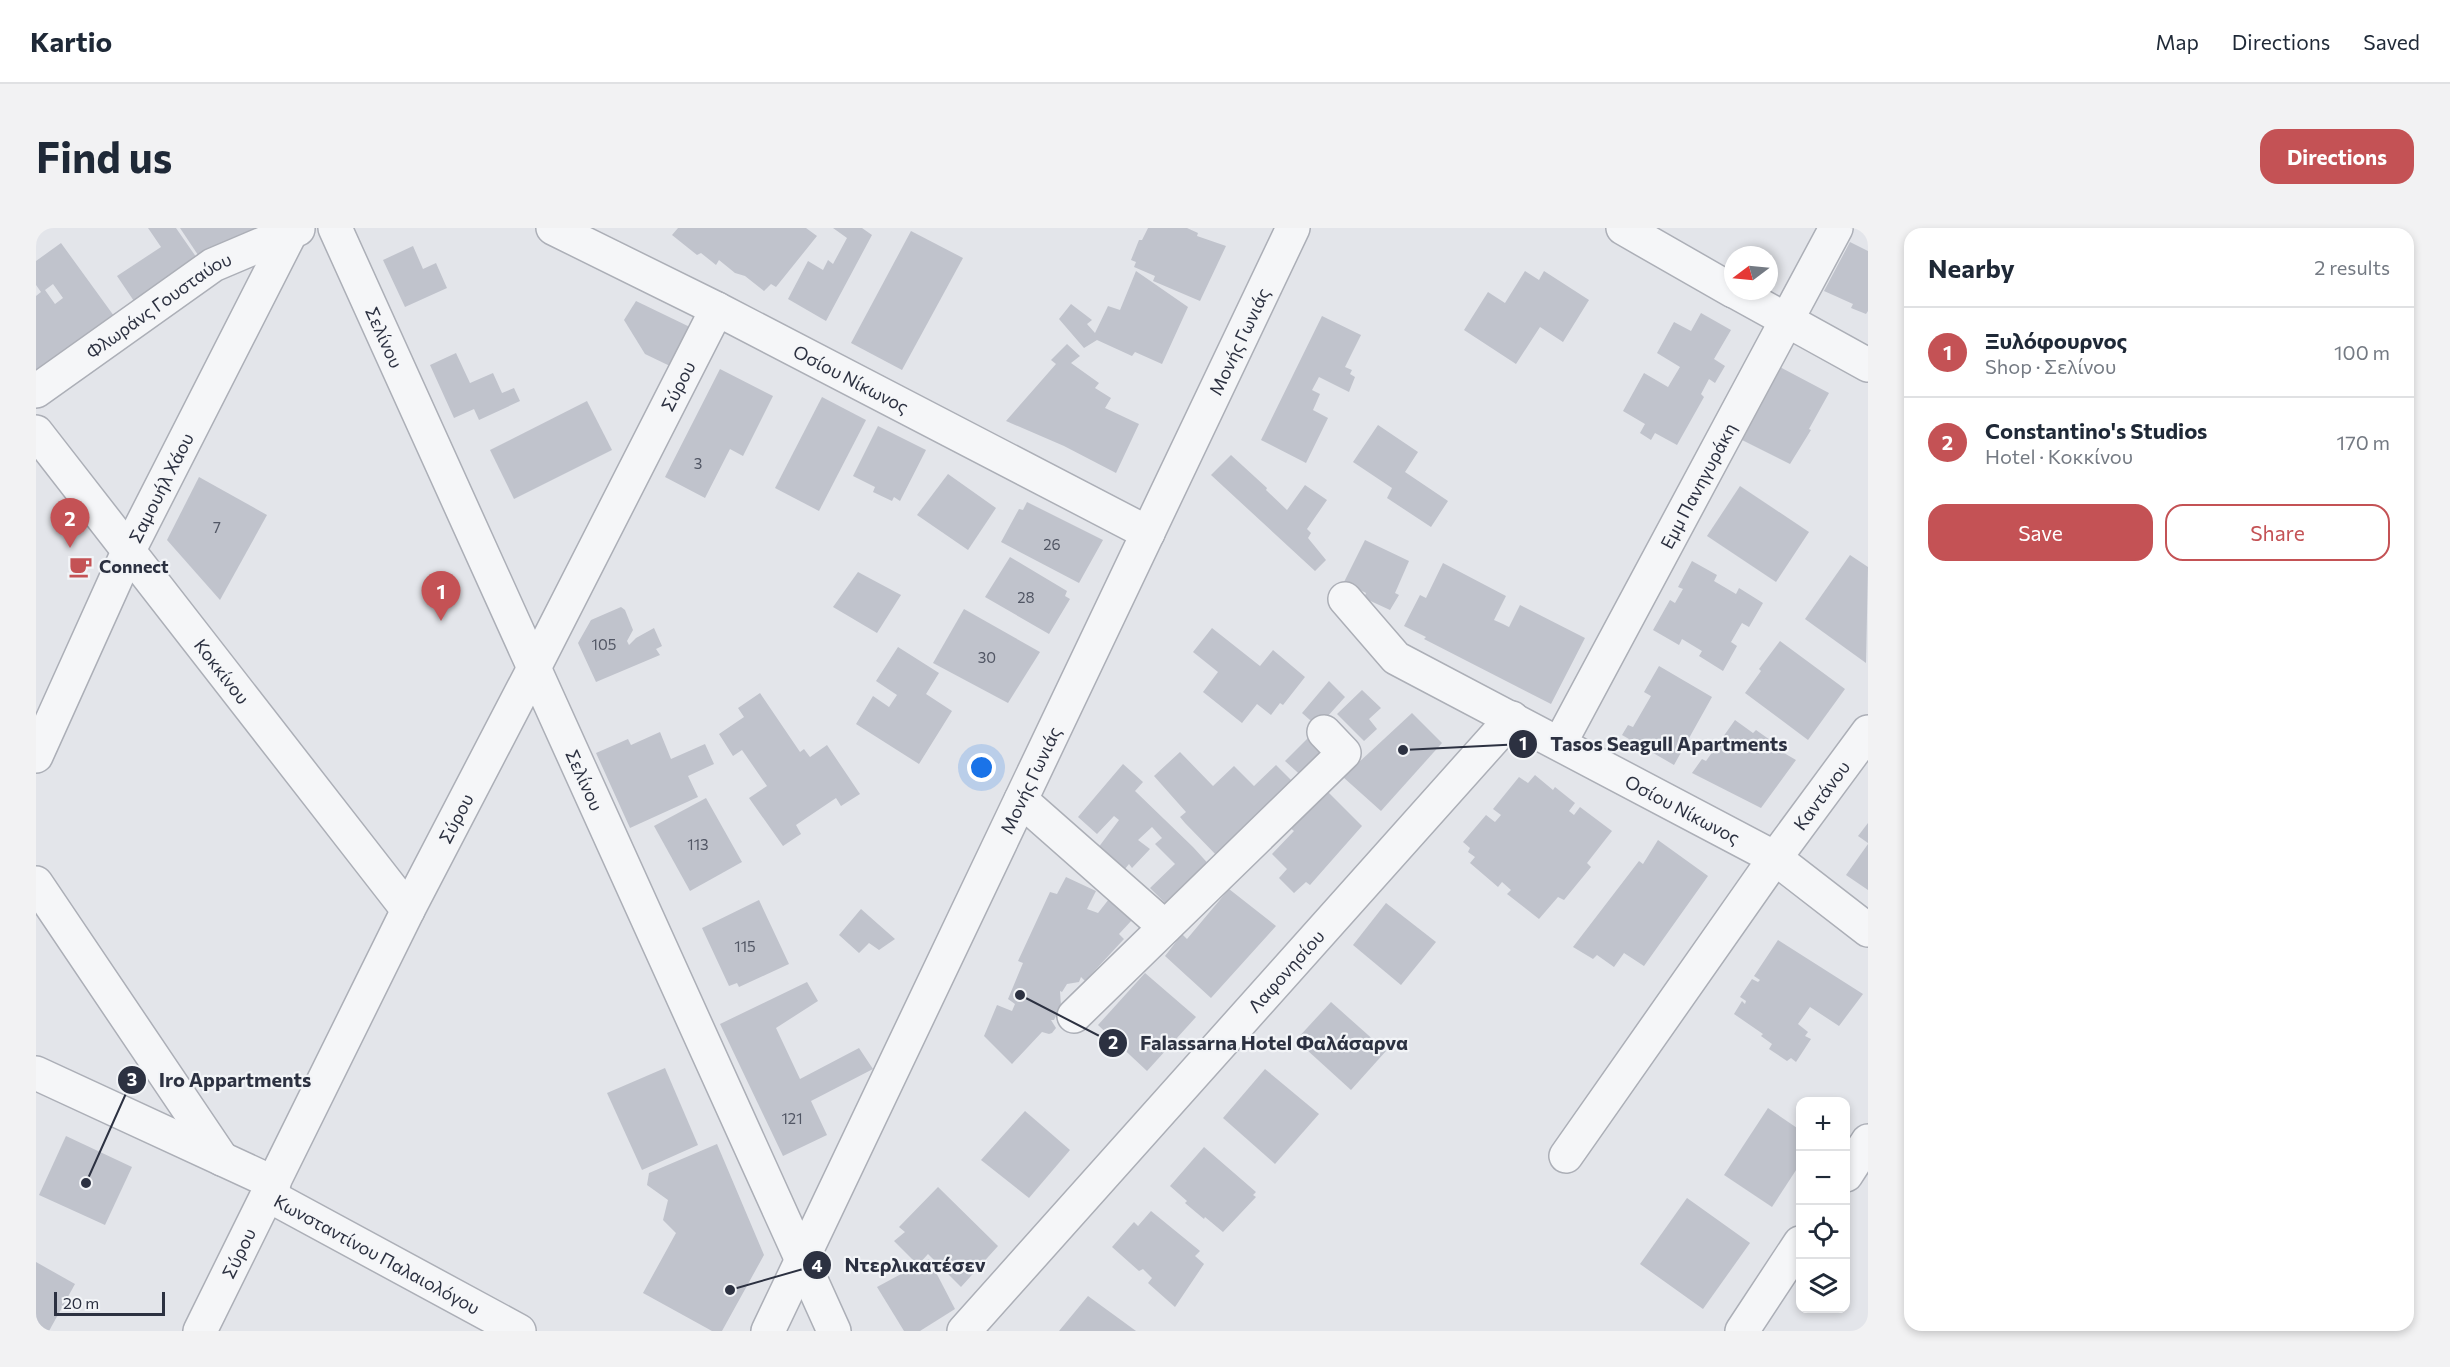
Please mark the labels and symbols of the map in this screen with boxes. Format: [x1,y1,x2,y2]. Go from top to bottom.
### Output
north arrow [1724,246,1778,300]
street label: Φλωράνς Γουσταύου [82,248,235,363]
street label: Μονής Γωνιάς [1204,284,1274,399]
street label: Σελίνου [361,303,408,371]
street label: Οσίου Νίκωνος [790,340,912,418]
street label: Σύρου [656,357,700,415]
street label: Εμμ Πανηγυράκη [1655,419,1741,552]
street label: Σαμουήλ Χάου [124,429,198,546]
house number: 3 [694,454,702,472]
pin: 2 [51,498,90,548]
house number: 7 [213,518,221,536]
house number: 26 [1043,535,1061,553]
cafe icon: Connect [68,553,94,579]
place label: Connect [99,555,169,577]
pin: 1 [422,572,460,621]
house number: 28 [1017,588,1035,606]
street label: Κοκκίνου [190,634,254,708]
house number: 105 [592,635,616,653]
house number: 30 [978,648,996,666]
street label: Μονής Γωνιάς [995,723,1065,837]
callout: Tasos Seagull Apartments [1508,725,1800,763]
text: Tasos Seagull Apartments [1550,731,1788,755]
text: 1 [1519,732,1527,754]
street label: Σελίνου [561,746,608,814]
your location [967,753,996,782]
street label: Καντάνου [1788,756,1854,834]
street label: Οσίου Νίκωνος [1621,770,1744,849]
street label: Σύρου [434,790,478,847]
house number: 113 [687,835,709,853]
street label: Λαφονησίου [1243,925,1329,1017]
house number: 115 [734,937,756,955]
callout: Falassarna Hotel Φαλάσαρνα [1098,1024,1420,1062]
text: Falassarna Hotel Φαλάσαρνα [1140,1030,1408,1054]
text: 2 [1108,1031,1118,1053]
callout: Iro Appartments [117,1061,323,1099]
text: Iro Appartments [159,1067,311,1091]
text: 3 [127,1068,137,1090]
house number: 121 [781,1109,803,1127]
street label: Κωνσταντίνου Παλαιολόγου [270,1189,484,1319]
street label: Σύρου [217,1224,260,1282]
callout: Ντερλικατέσεν [802,1246,997,1284]
text: Ντερλικατέσεν [845,1252,986,1276]
text: 4 [811,1254,823,1276]
scale bar [54,1289,165,1316]

